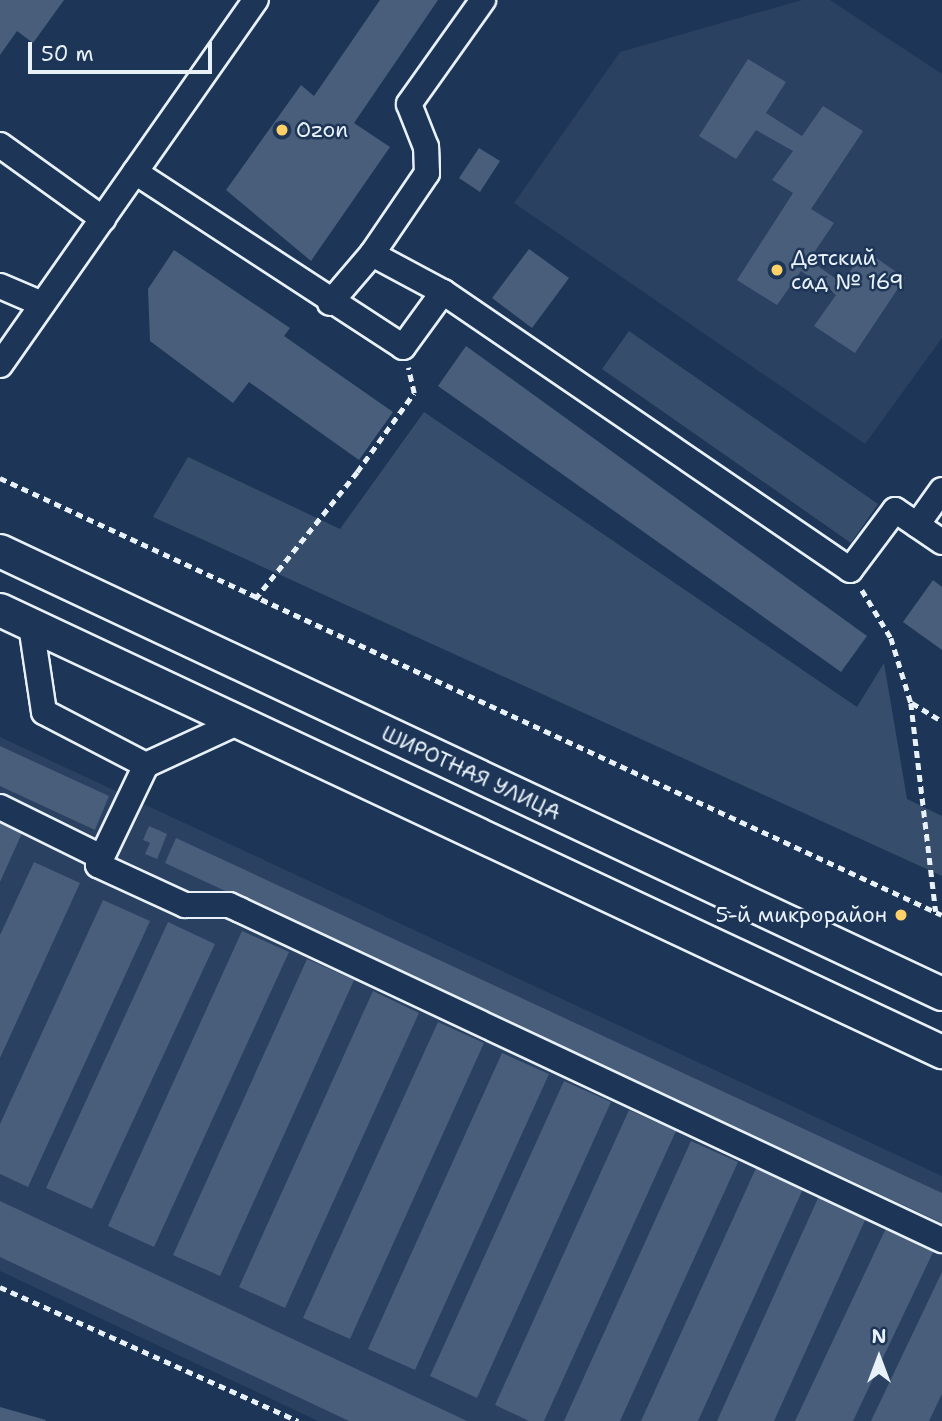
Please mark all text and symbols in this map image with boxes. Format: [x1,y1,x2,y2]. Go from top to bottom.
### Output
scale bar [32,28,215,72]
text: 50 m [41,40,94,68]
place label: Ozon [296,117,348,143]
marker: Ozon [274,122,290,138]
place label: Детский сад № 169 [791,245,904,295]
marker: Детский сад № 169 [769,262,785,278]
street label: ШИРОТНАЯ УЛИЦА [378,720,564,826]
place label: 5-й микрорайон [716,902,887,928]
marker: 5-й микрорайон [893,907,909,923]
north arrow [844,1323,914,1393]
text: N [871,1324,887,1349]

